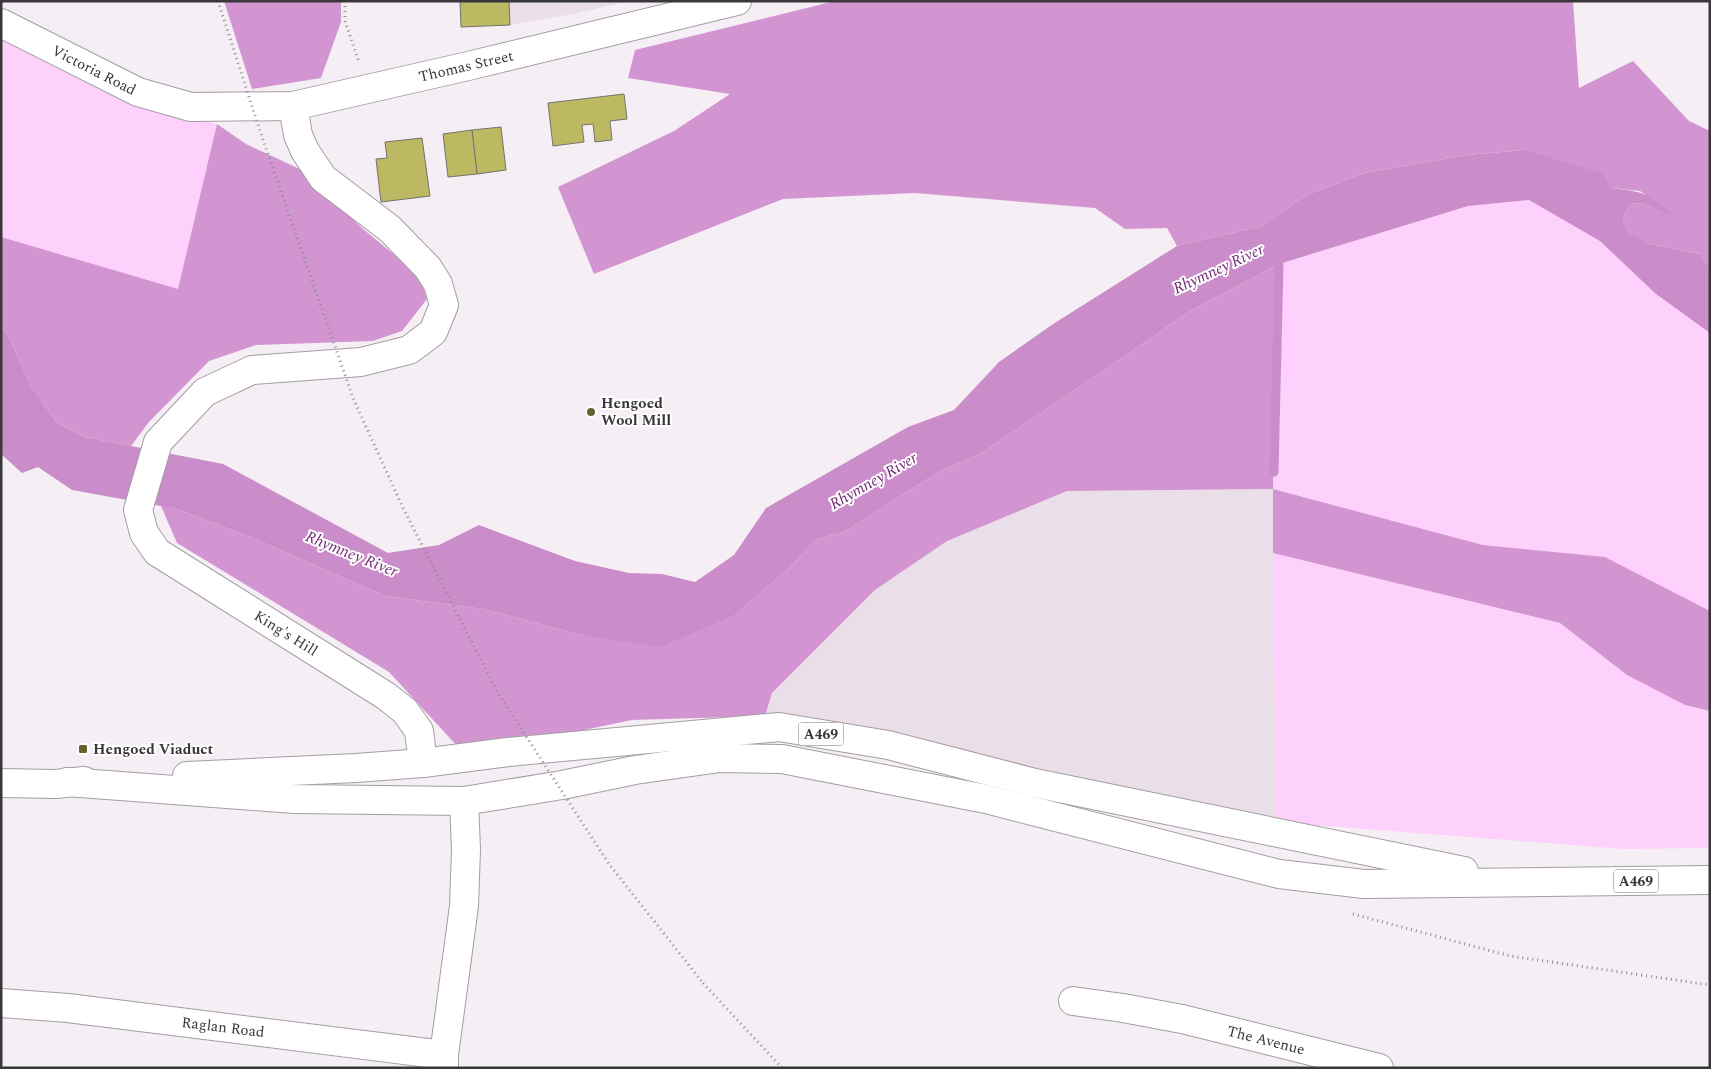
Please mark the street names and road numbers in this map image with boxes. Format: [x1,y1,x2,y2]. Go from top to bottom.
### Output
street label: Victoria Road [48,39,140,102]
street label: Thomas Street [416,44,516,89]
street label: King's Hill [249,605,322,662]
road number: A469 [798,722,844,746]
road number: A469 [1614,869,1658,892]
street label: Raglan Road [180,1011,266,1044]
street label: The Avenue [1225,1020,1307,1061]

